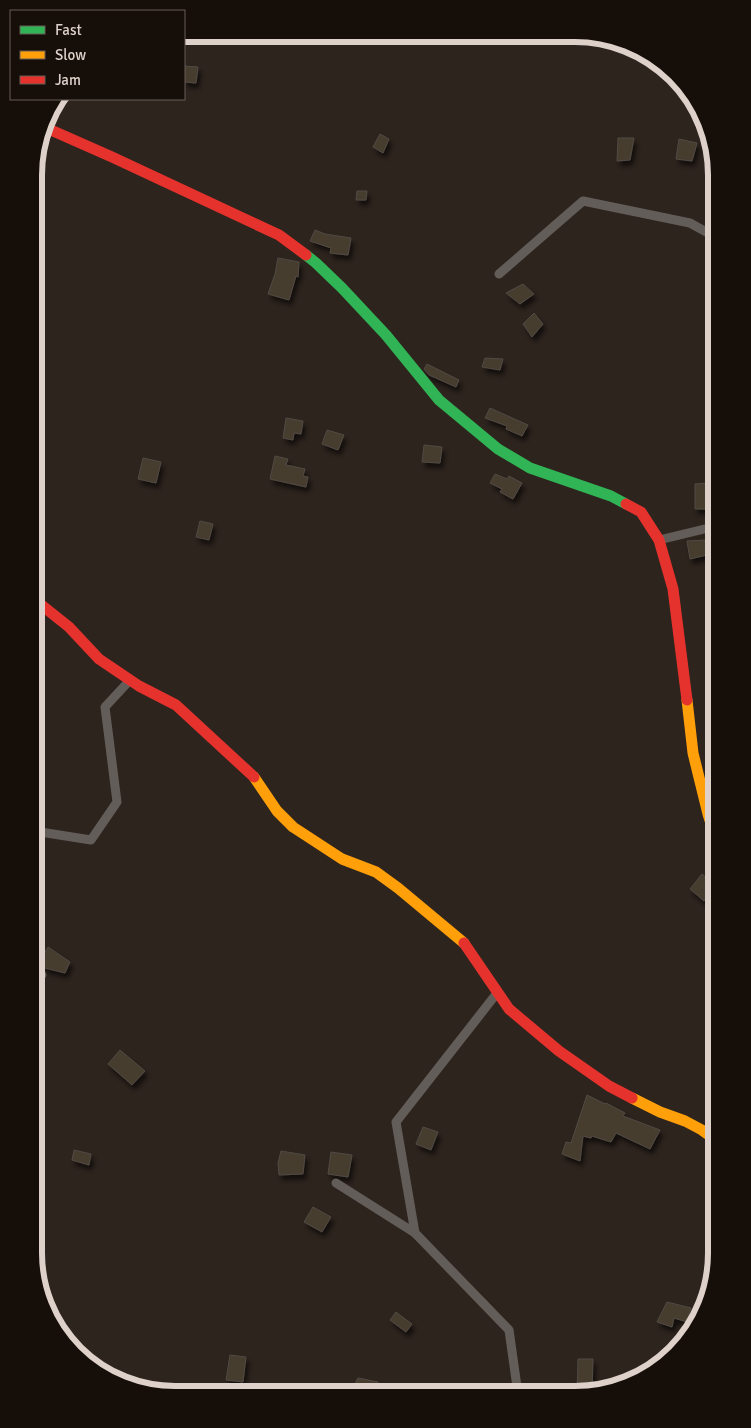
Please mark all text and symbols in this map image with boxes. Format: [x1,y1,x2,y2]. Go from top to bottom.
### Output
legend [10,10,185,100]
text: Fast [55,21,82,39]
text: Slow [55,46,86,64]
text: Jam [55,71,81,89]

